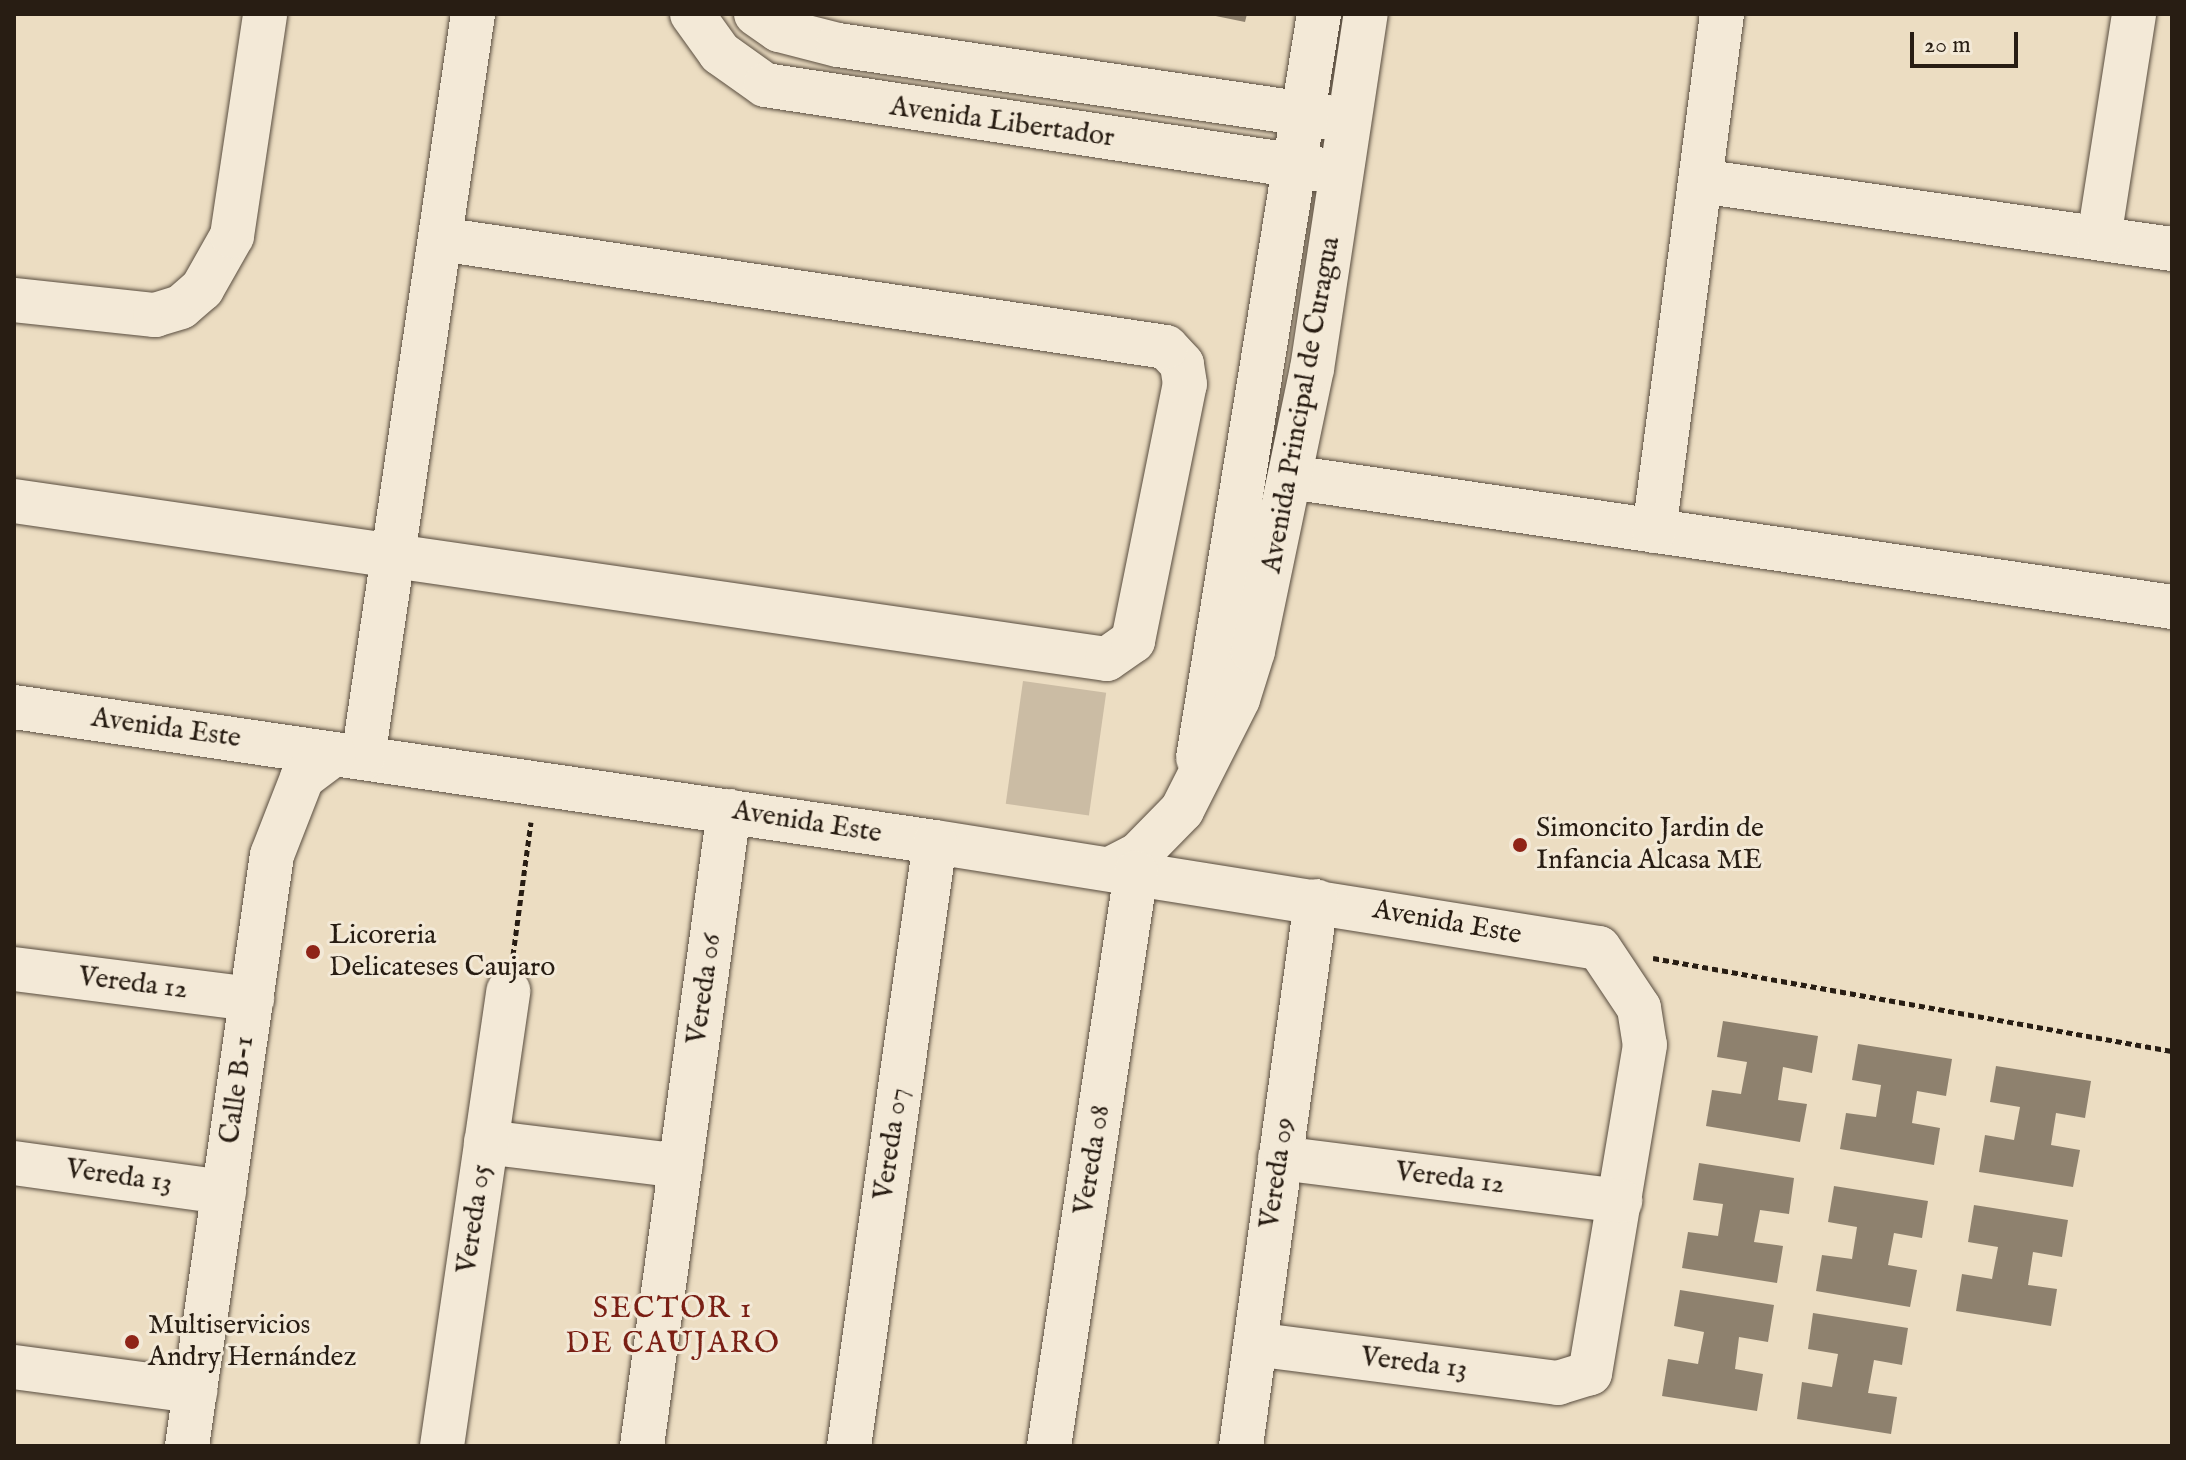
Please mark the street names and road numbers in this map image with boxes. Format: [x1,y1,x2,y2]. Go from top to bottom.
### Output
street label: Avenida Libertador [888,91,1116,155]
street label: Avenida Principal de Curagua [1256,234,1348,576]
street label: Avenida Este [89,702,243,756]
street label: Avenida Este [730,795,884,851]
street label: Avenida Este [1370,893,1524,953]
street label: Vereda 06 [681,931,729,1047]
street label: Vereda 12 [77,961,189,1007]
street label: Calle B-1 [214,1034,262,1146]
street label: Vereda 07 [868,1086,916,1202]
street label: Vereda 08 [1068,1103,1118,1217]
street label: Vereda 09 [1254,1115,1302,1231]
street label: Vereda 13 [64,1153,174,1201]
street label: Vereda 12 [1394,1156,1506,1202]
street label: Vereda 05 [451,1162,499,1276]
street label: Vereda 13 [1359,1341,1469,1387]

